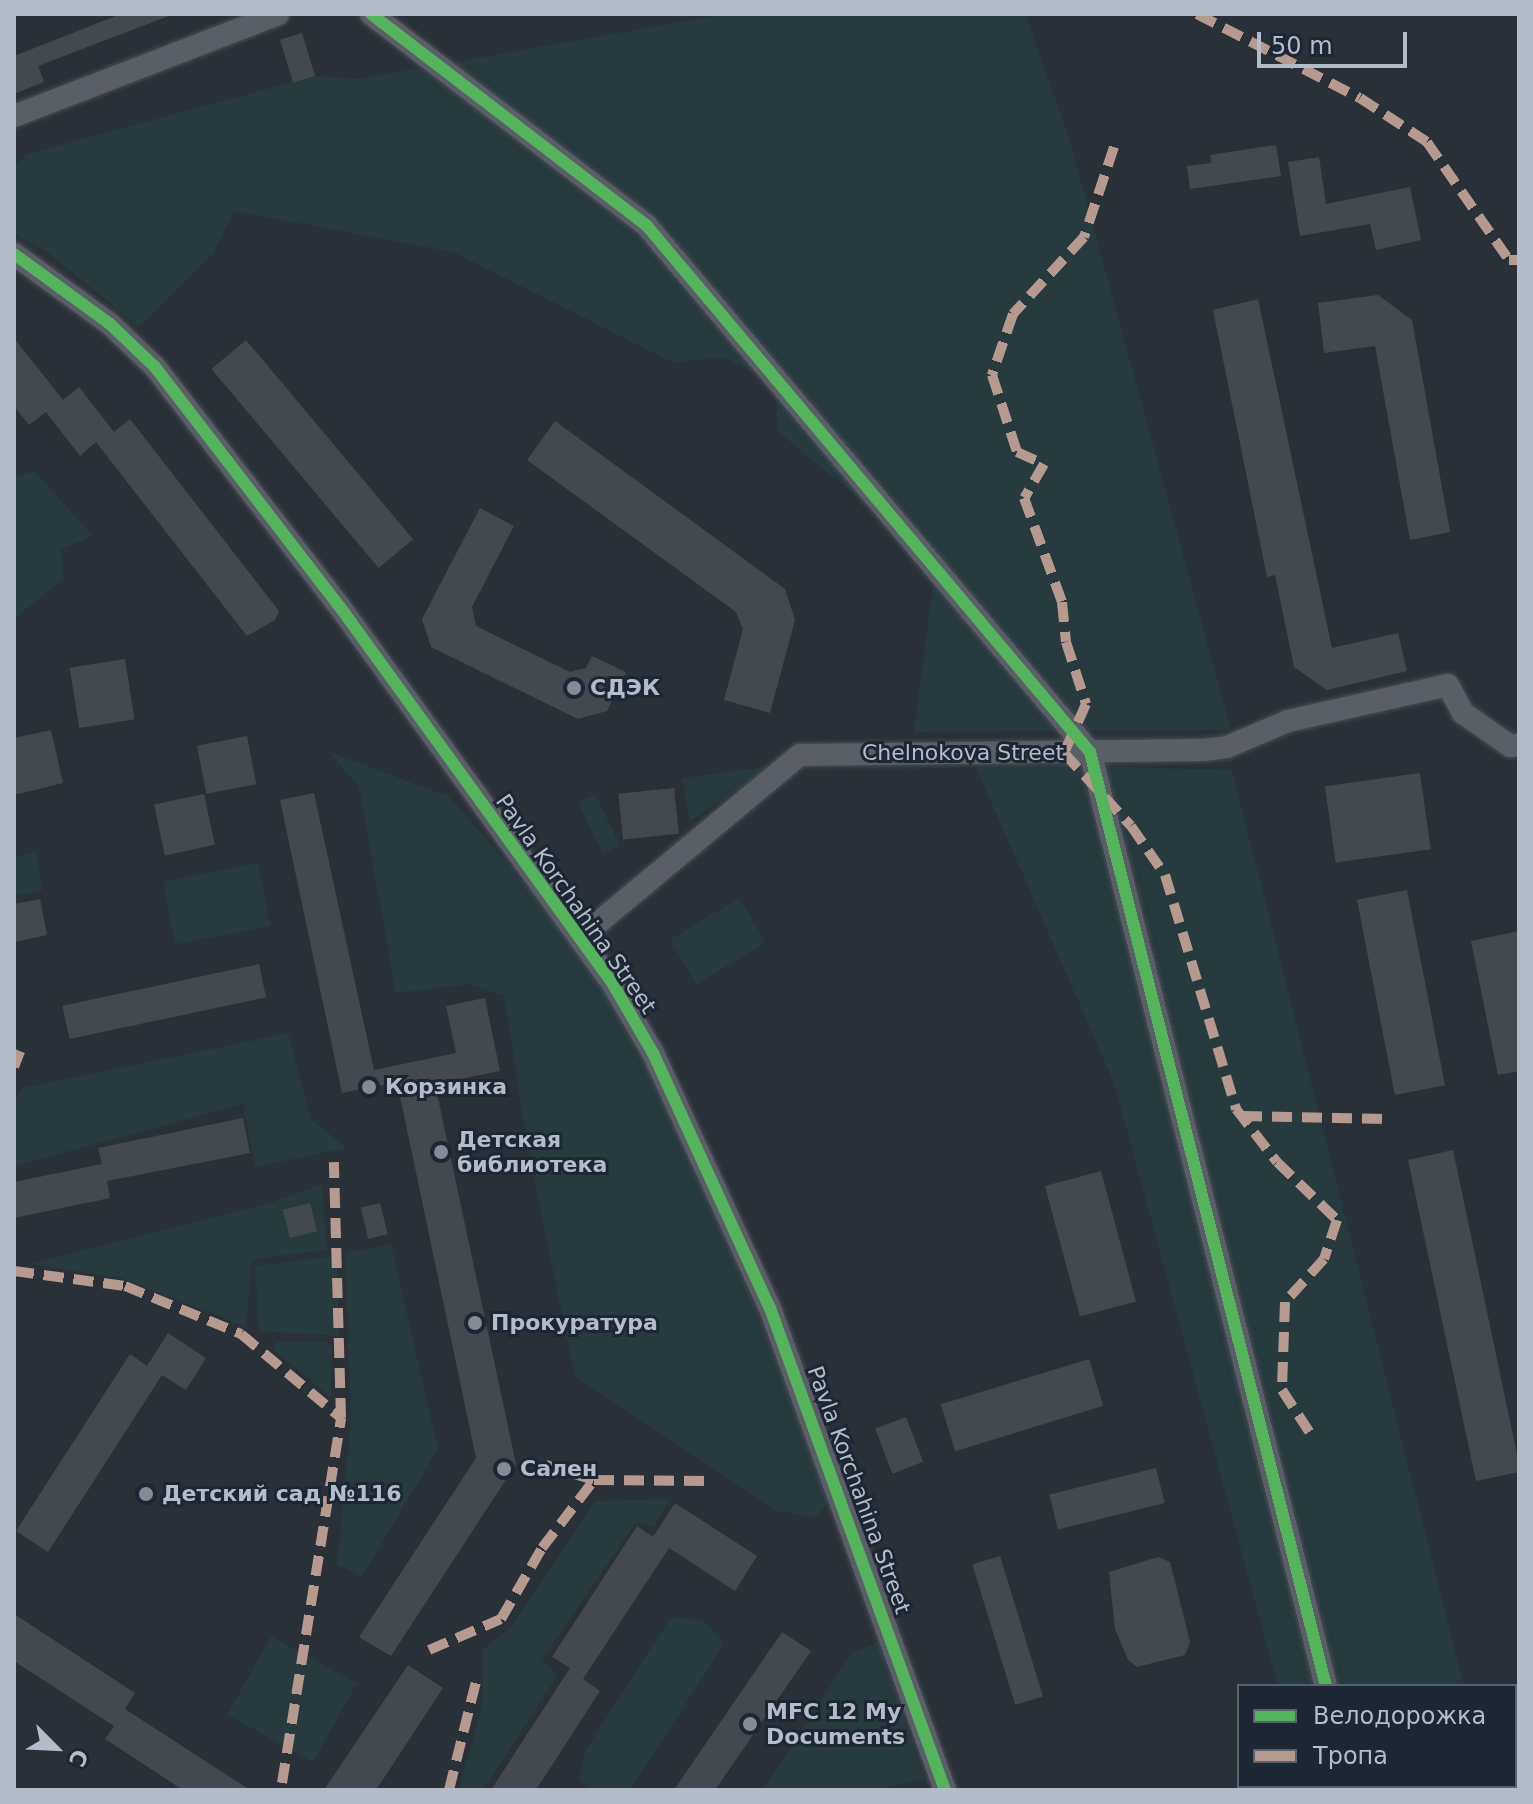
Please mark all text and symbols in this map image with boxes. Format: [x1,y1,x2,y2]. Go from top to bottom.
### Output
scale bar [1261,16,1411,66]
text: 50 m [1271,32,1333,60]
place label: СДЭК [590,675,660,701]
marker: СДЭК [565,679,583,697]
street label: Chelnokova Street [862,740,1064,766]
street label: Pavla Korchahina Street [490,789,662,1019]
place label: Корзинка [385,1074,507,1100]
marker: Корзинка [360,1078,378,1096]
place label: Детская библиотека [457,1126,607,1178]
marker: Детская библиотека [432,1143,450,1161]
place label: Прокуратура [491,1310,658,1336]
marker: Прокуратура [466,1314,484,1332]
street label: Pavla Korchahina Street [802,1363,916,1617]
place label: Сален [520,1456,597,1482]
marker: Сален [495,1460,513,1478]
place label: Детский сад №116 [162,1481,401,1507]
marker: Детский сад №116 [137,1485,155,1503]
legend [1237,1684,1517,1788]
place label: MFC 12 My Documents [766,1698,905,1750]
text: Велодорожка [1313,1702,1486,1730]
north arrow [16,1708,96,1788]
marker: MFC 12 My Documents [741,1715,759,1733]
text: Тропа [1313,1742,1388,1770]
text: С [64,1746,93,1770]

